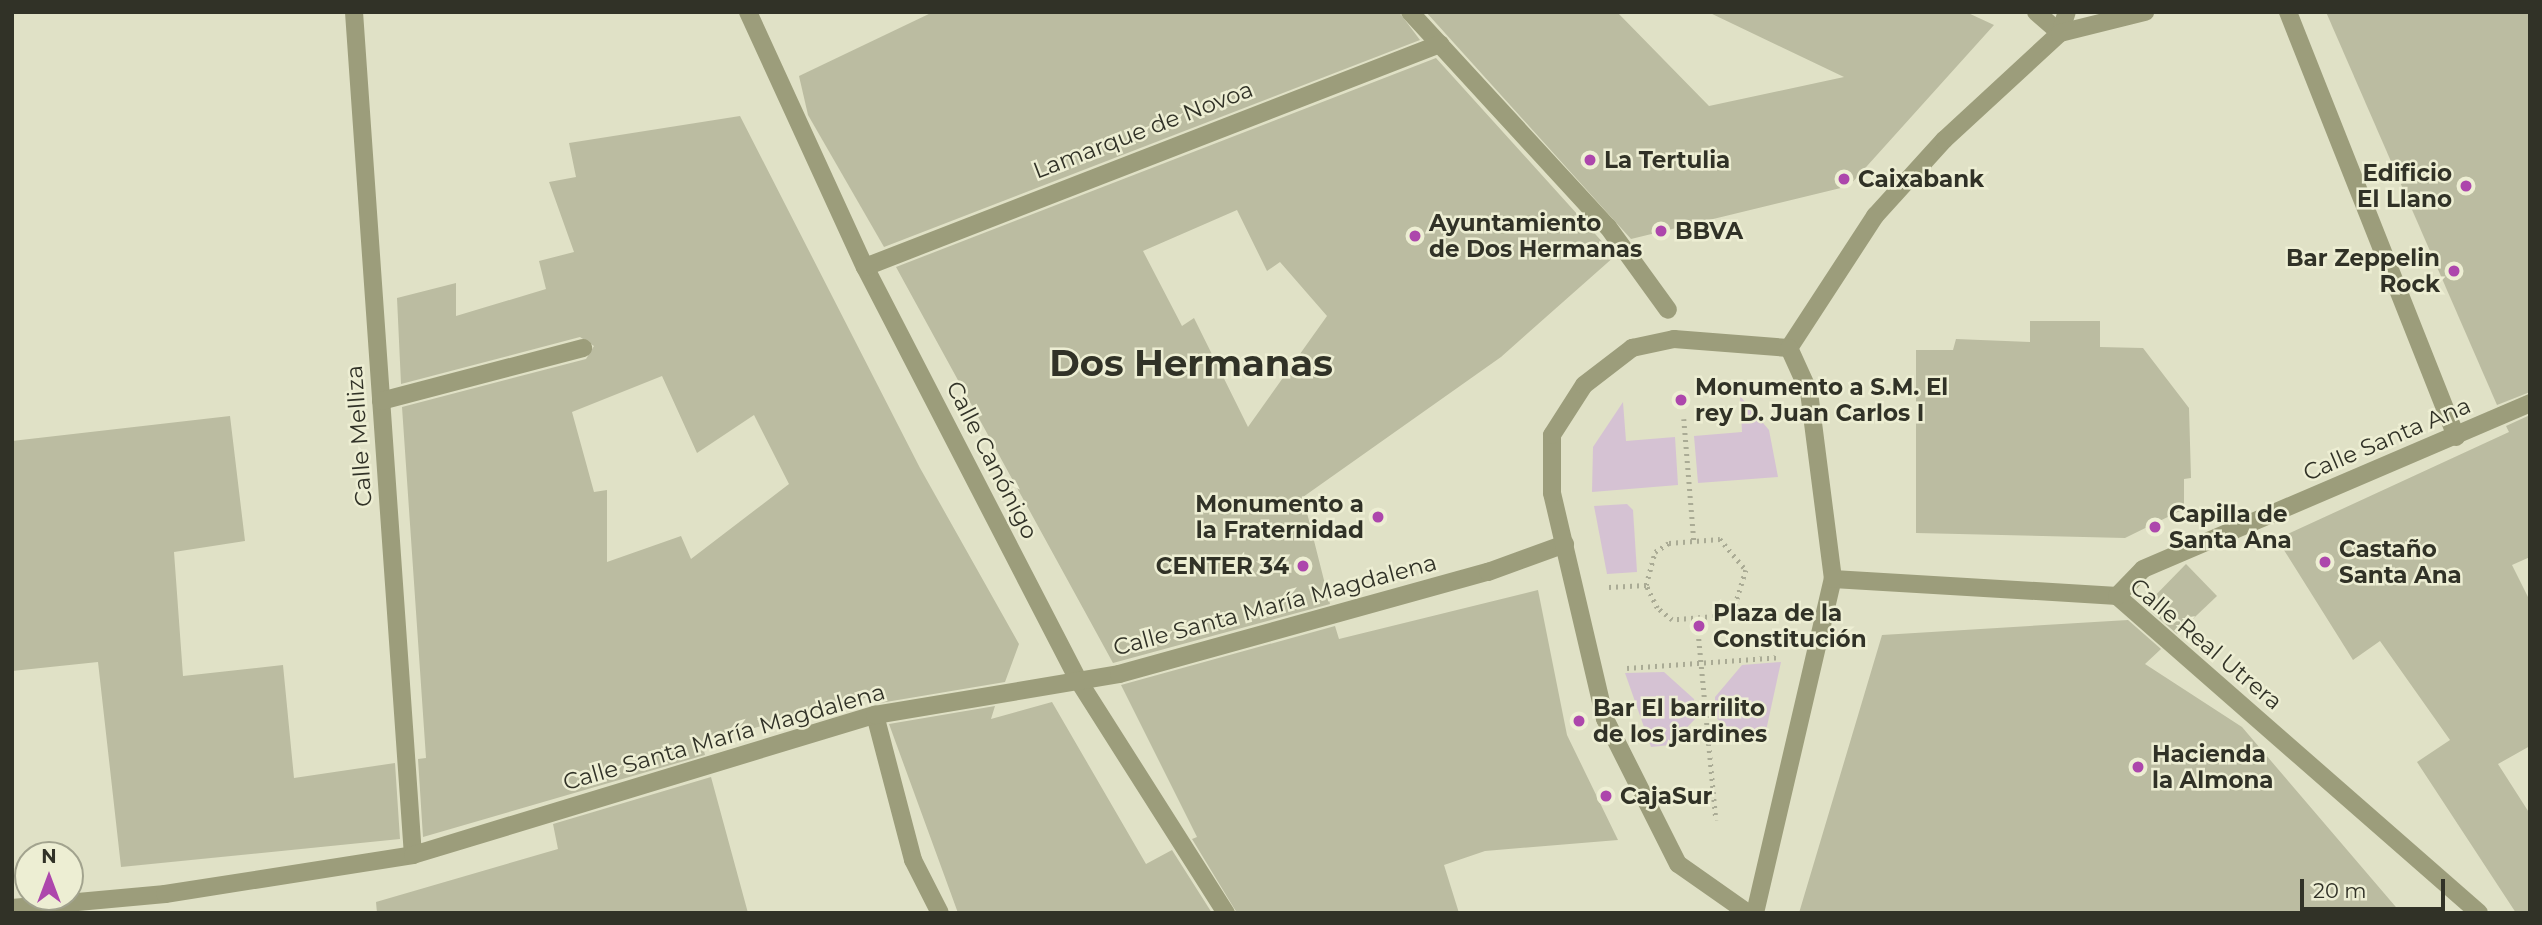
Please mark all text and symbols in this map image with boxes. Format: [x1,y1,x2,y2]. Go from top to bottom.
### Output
street label: Lamarque de Novoa [1029,75,1257,185]
place label: La Tertulia [1604,146,1730,174]
marker: La Tertulia [1582,152,1598,168]
place label: Edificio El Llano [2357,159,2452,213]
place label: Caixabank [1858,165,1984,193]
marker: Caixabank [1836,171,1852,187]
marker: Edificio El Llano [2458,178,2474,194]
place label: Ayuntamiento de Dos Hermanas [1429,209,1642,263]
place label: BBVA [1675,217,1743,245]
marker: BBVA [1653,223,1669,239]
marker: Ayuntamiento de Dos Hermanas [1407,228,1423,244]
place label: Bar Zeppelin Rock [2286,244,2440,298]
marker: Bar Zeppelin Rock [2446,263,2462,279]
district label: Dos Hermanas [1049,341,1333,385]
street label: Calle Melliza [340,364,378,508]
place label: Monumento a S.M. El rey D. Juan Carlos I [1695,373,1948,427]
street label: Calle Canónigo [940,376,1044,544]
street label: Calle Santa Ana [2299,391,2475,487]
marker: Monumento a S.M. El rey D. Juan Carlos I [1673,392,1689,408]
place label: Monumento a la Fraternidad [1195,490,1364,544]
place label: Capilla de Santa Ana [2169,500,2292,554]
marker: Monumento a la Fraternidad [1370,509,1386,525]
marker: Capilla de Santa Ana [2147,519,2163,535]
place label: Castaño Santa Ana [2339,535,2462,589]
street label: Calle Santa María Magdalena [1110,548,1440,662]
place label: CENTER 34 [1156,552,1289,580]
marker: Castaño Santa Ana [2317,554,2333,570]
marker: CENTER 34 [1295,558,1311,574]
street label: Calle Real Utrera [2124,572,2288,716]
place label: Plaza de la Constitución [1713,599,1867,653]
marker: Plaza de la Constitución [1691,618,1707,634]
street label: Calle Santa María Magdalena [560,678,888,796]
place label: Bar El barrilito de los jardines [1593,694,1767,748]
marker: Bar El barrilito de los jardines [1571,713,1587,729]
place label: Hacienda la Almona [2152,740,2274,794]
marker: Hacienda la Almona [2130,759,2146,775]
place label: CajaSur [1620,782,1712,810]
marker: CajaSur [1598,788,1614,804]
north arrow [14,841,84,911]
text: N [41,845,57,868]
scale bar [2304,866,2449,910]
text: 20 m [2313,878,2367,903]

